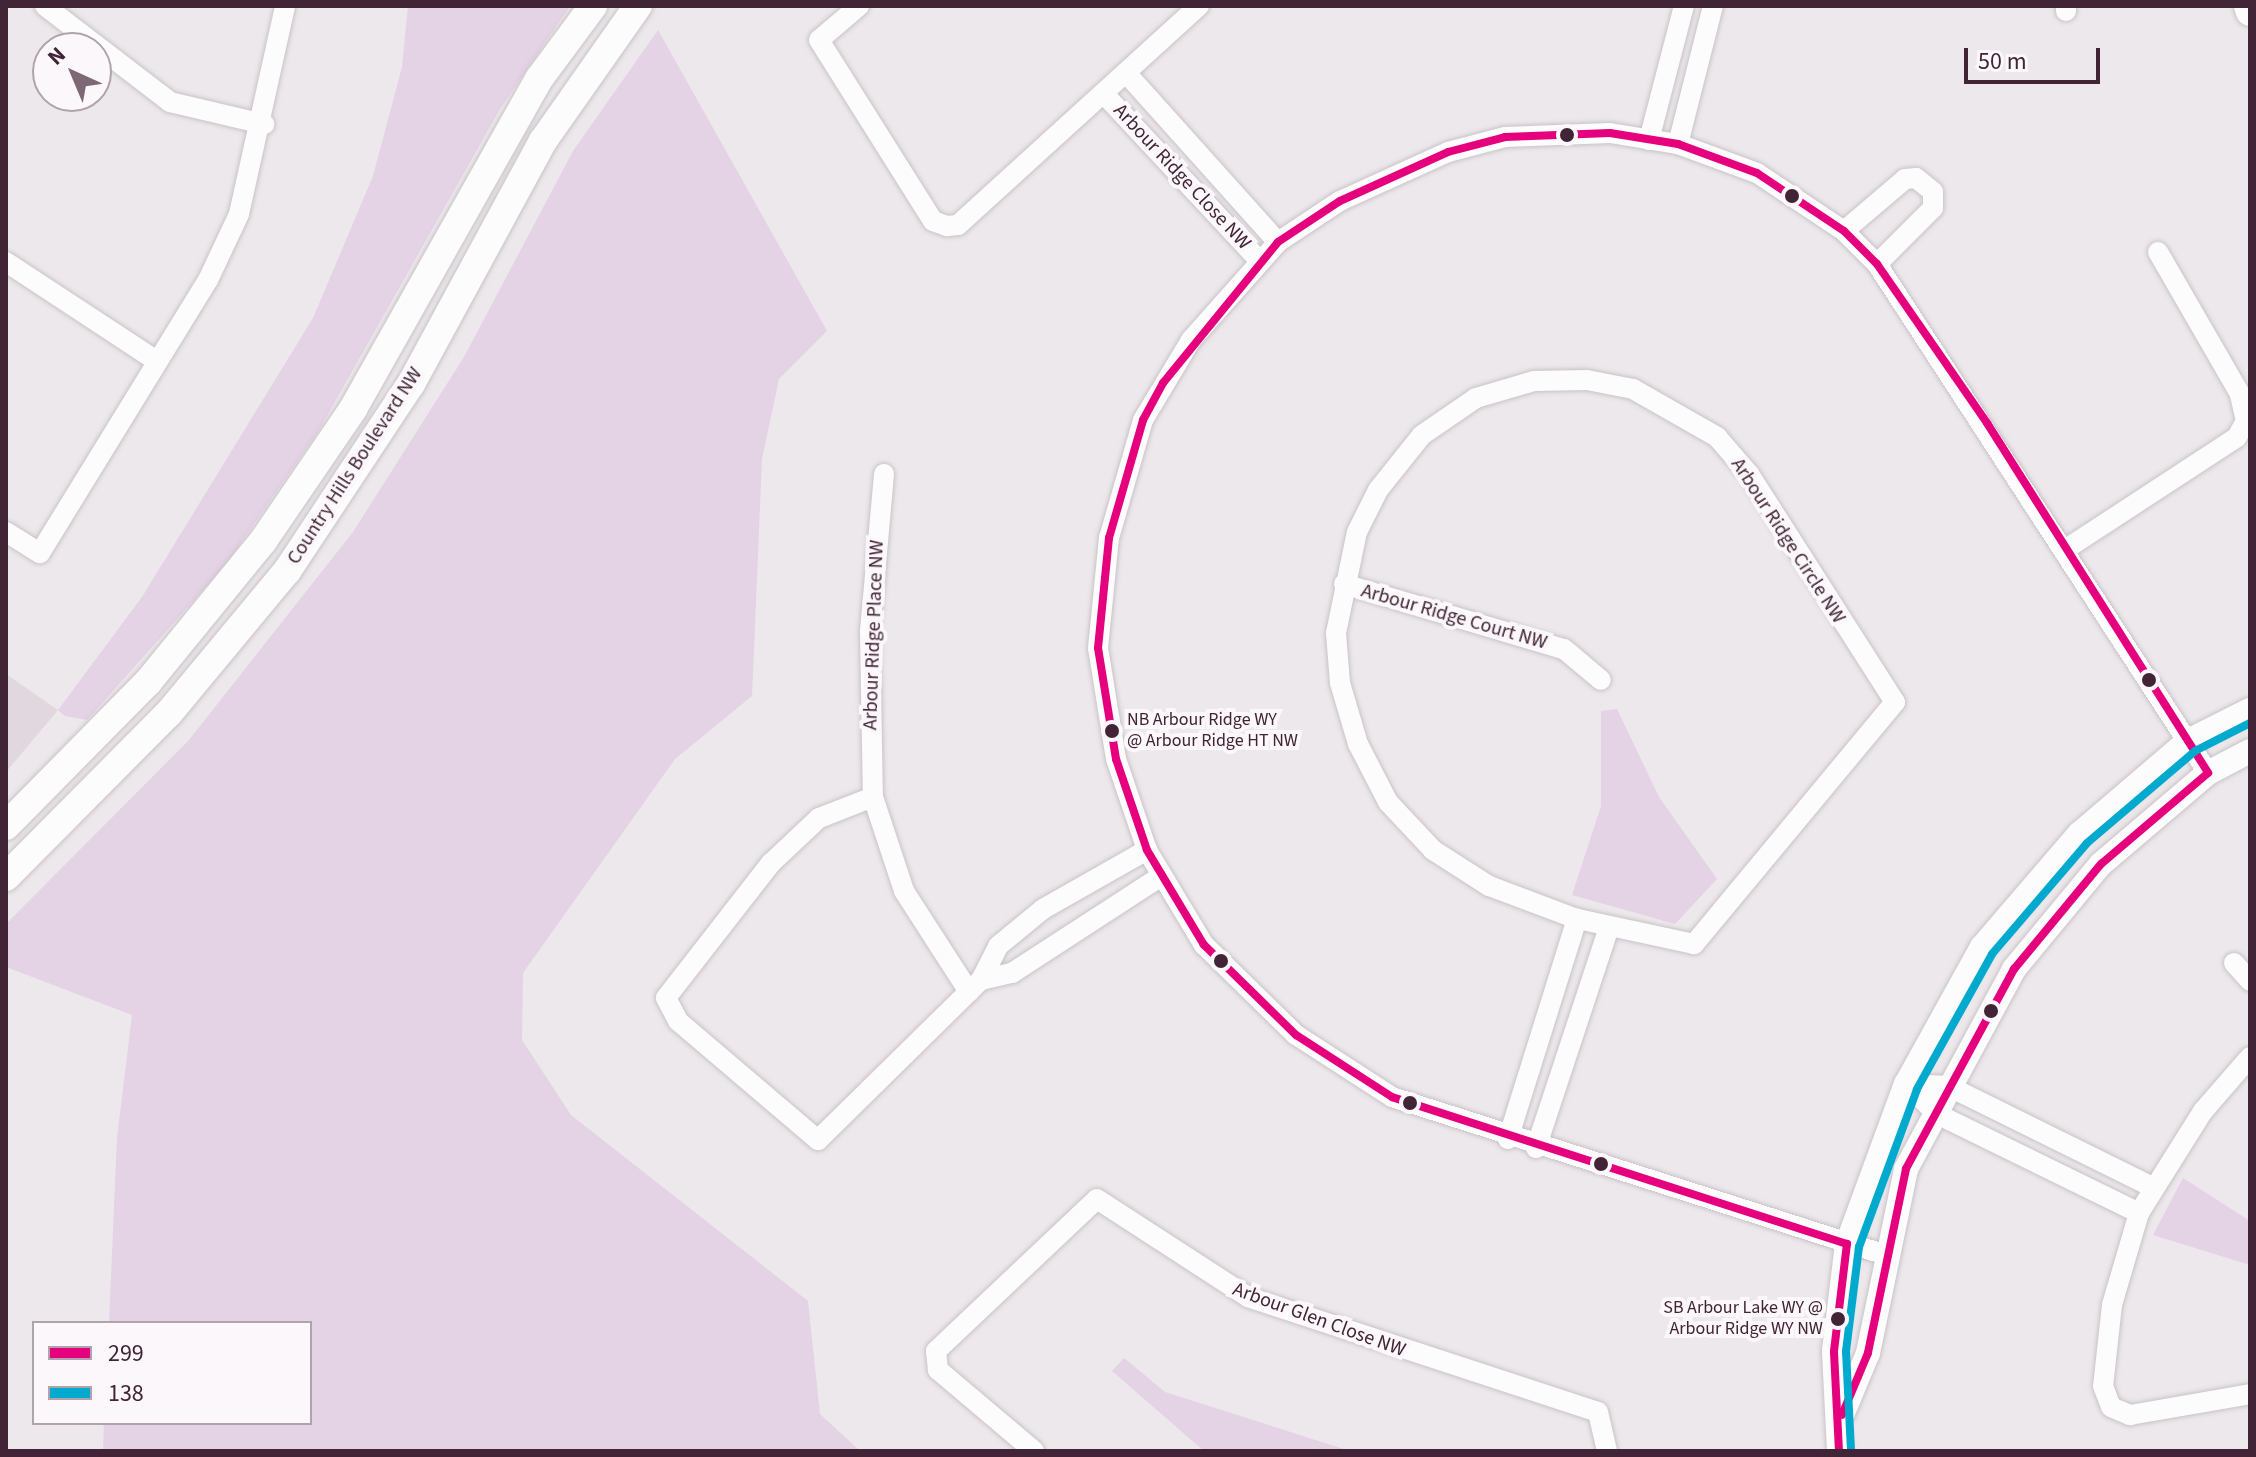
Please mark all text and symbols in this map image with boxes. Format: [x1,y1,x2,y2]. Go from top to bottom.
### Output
north arrow [32,32,112,112]
scale bar [1968,32,2104,82]
text: N [40,40,73,73]
text: 50 m [1978,44,2027,79]
street label: Arbour Ridge Close NW [1108,99,1256,255]
unlabelled marker [1559,127,1575,143]
unlabelled marker [1784,188,1800,204]
street label: Country Hills Boulevard NW [282,363,428,569]
street label: Arbour Ridge Circle NW [1726,454,1850,628]
street label: Arbour Ridge Place NW [859,539,889,731]
street label: Arbour Ridge Court NW [1358,579,1550,655]
unlabelled marker [2141,672,2157,688]
place label: NB Arbour Ridge WY @ Arbour Ridge HT NW [1127,710,1298,752]
marker: NB Arbour Ridge WY @ Arbour Ridge HT NW [1104,723,1120,739]
unlabelled marker [1213,953,1229,969]
unlabelled marker [1983,1003,1999,1019]
unlabelled marker [1402,1095,1418,1111]
unlabelled marker [1593,1156,1609,1172]
street label: Arbour Glen Close NW [1229,1278,1409,1362]
place label: SB Arbour Lake WY @ Arbour Ridge WY NW [1663,1298,1823,1340]
marker: SB Arbour Lake WY @ Arbour Ridge WY NW [1830,1311,1846,1327]
legend [32,1321,312,1425]
text: 299 [108,1336,144,1371]
text: 138 [108,1376,144,1411]

